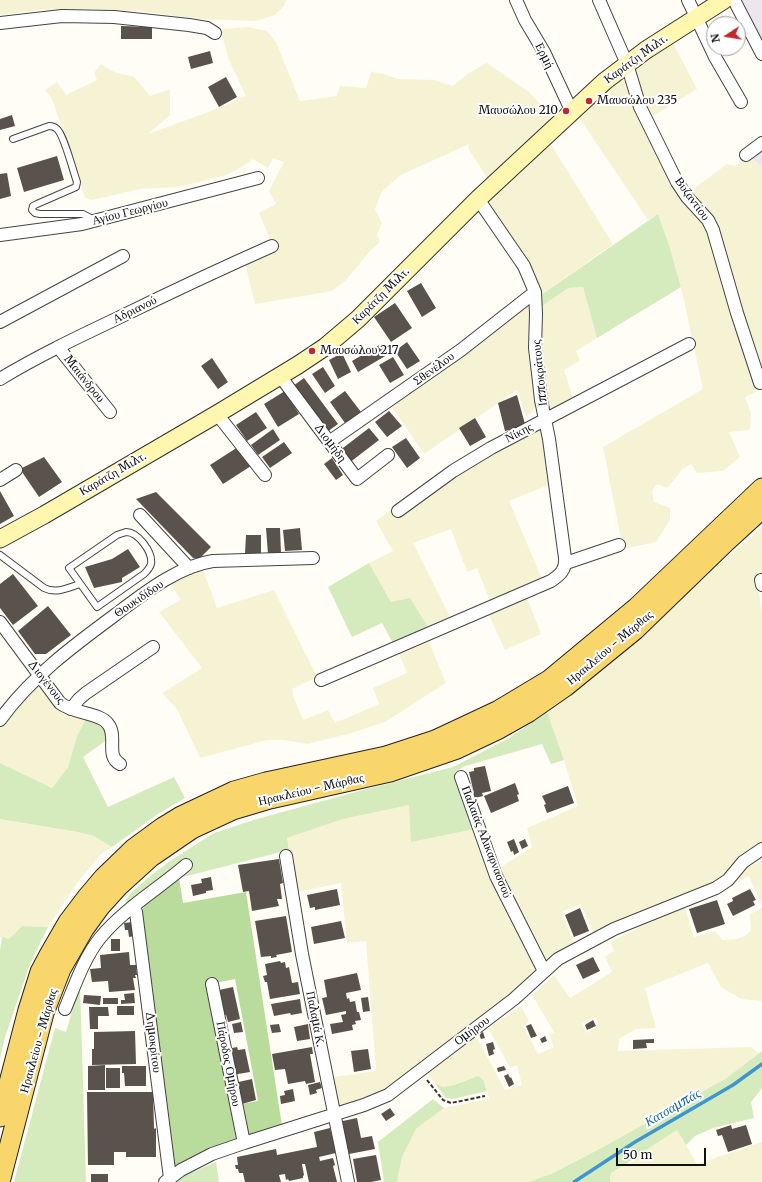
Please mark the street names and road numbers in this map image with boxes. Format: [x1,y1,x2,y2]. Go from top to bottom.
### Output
street label: Καράτζη Μιλτ. [601,31,671,87]
street label: Ερμή [532,41,556,71]
street label: Βυζαντίου [671,174,713,224]
street label: Αγίου Γεωργίου [91,196,169,228]
street label: Καράτζη Μιλτ. [349,264,413,328]
street label: Αδριανού [111,293,159,327]
street label: Ιπποκράτους [529,339,551,407]
street label: Σθενέλου [411,349,457,389]
street label: Μαιάνδρου [61,352,107,406]
street label: Νίκης [503,420,535,446]
street label: Διομήδη [311,421,349,465]
street label: Καράτζη Μιλτ. [77,449,149,499]
street label: Θουκιδίδου [112,577,166,621]
street label: Ηρακλείου - Μάρθας [564,608,656,688]
street label: Διογένους [24,657,68,707]
street label: Ηρακλείου - Μάρθας [257,771,365,809]
street label: Παλαιάς Αλικαρνασσού [458,784,514,900]
street label: Ηρακλείου - Μάρθας [17,987,61,1095]
street label: Παλαμά Κ. [303,990,327,1048]
street label: Δημοκρίτου [142,1010,164,1074]
street label: Ομήρου [452,1013,492,1049]
street label: Πάροδος Ομήρου [213,1020,243,1108]

